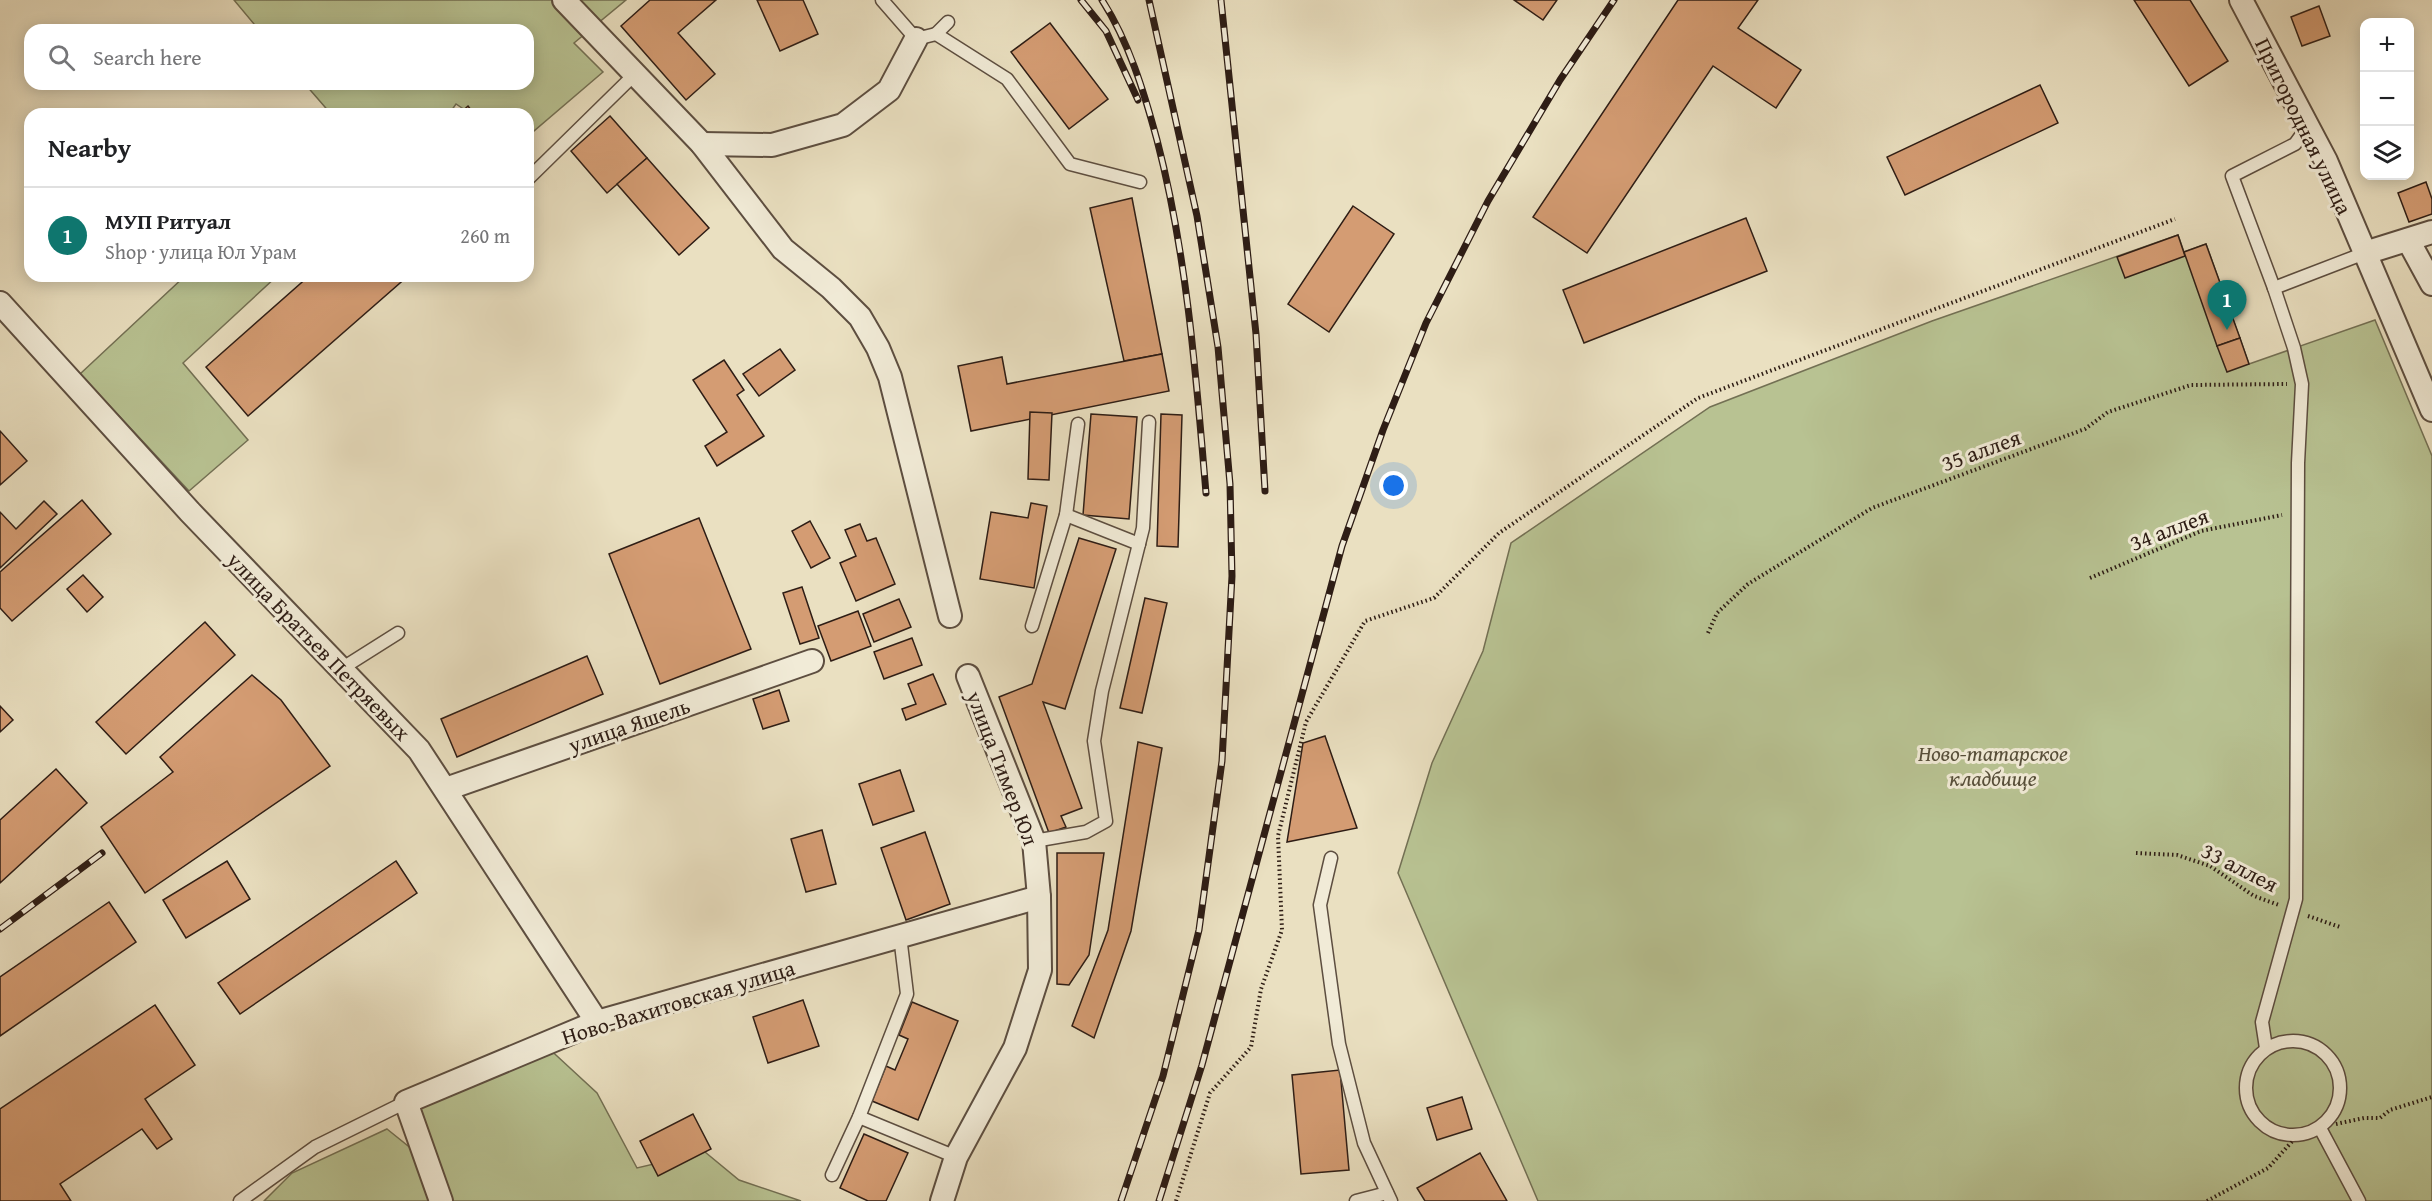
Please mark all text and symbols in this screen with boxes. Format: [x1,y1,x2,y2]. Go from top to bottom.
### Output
map controls [2360,18,2414,180]
button: + [2360,18,2414,72]
search box [24,24,534,90]
street label: Пригородная улица [2247,32,2361,220]
icon: search [45,41,78,74]
text: Search here [93,41,202,73]
button: − [2360,72,2414,126]
button: layers [2360,126,2414,180]
text: Nearby [48,128,131,167]
text: МУП Ритуал [105,205,231,237]
text: 1 [62,221,73,250]
text: 260 m [460,221,510,250]
text: Shop · улица Юл Урам [105,237,297,266]
pin: 1 [2208,280,2246,330]
street label: 35 аллея [1937,421,2025,479]
your location [1379,471,1408,500]
street label: 34 аллея [2125,499,2213,559]
street label: улица Братьев Петряевых [219,544,418,748]
street label: улица Тимер Юл [958,685,1047,850]
street label: улица Яшель [563,689,694,761]
park label: Ново-татарское кладбище [1918,737,2068,794]
street label: 33 аллея [2196,834,2284,900]
street label: Ново-Вахитовская улица [557,951,799,1053]

